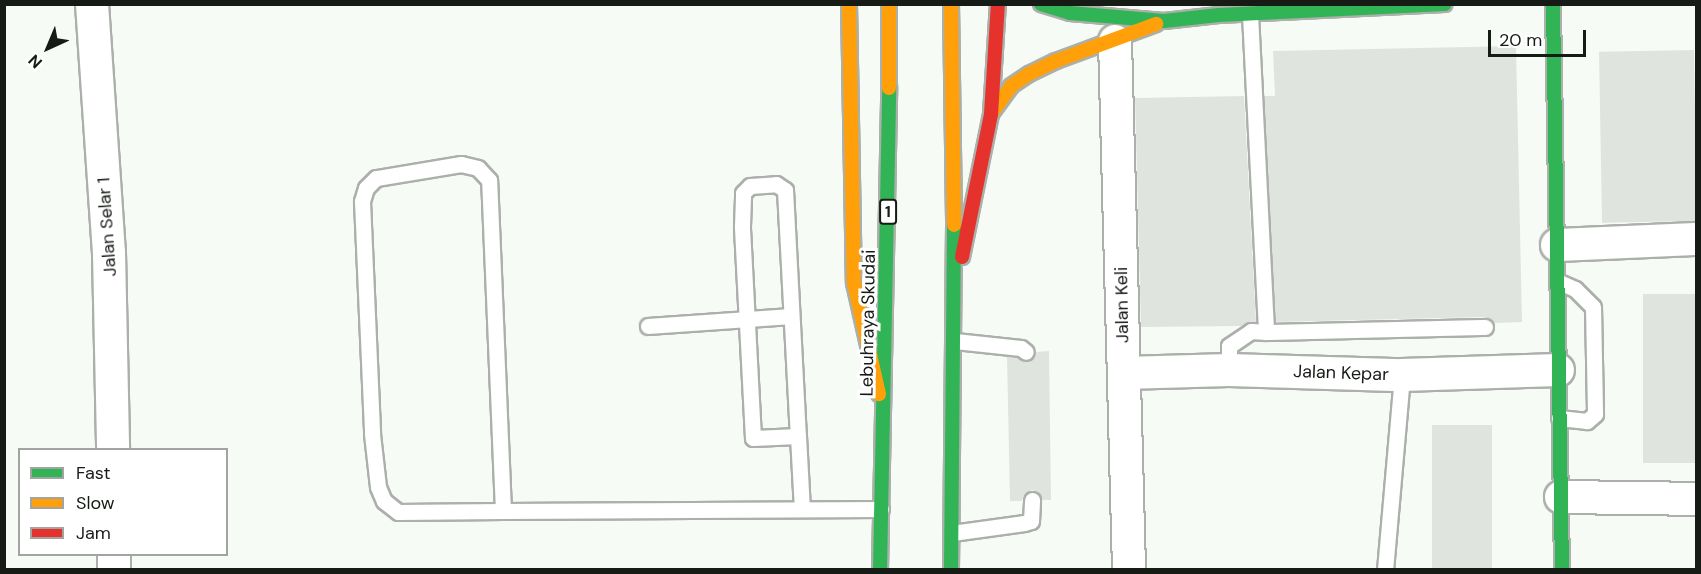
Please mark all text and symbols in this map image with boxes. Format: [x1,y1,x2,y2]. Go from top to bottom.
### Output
north arrow [18,18,78,78]
scale bar [1491,18,1588,56]
text: 20 m [1499,28,1542,52]
text: N [24,50,47,73]
street label: Jalan Selar 1 [93,177,121,277]
road number: 1 [879,199,897,225]
street label: Lebuhraya Skudai [856,249,880,397]
street label: Jalan Keli [1111,267,1133,343]
street label: Jalan Kepar [1293,361,1389,385]
legend [18,448,228,556]
text: Fast [76,461,111,485]
text: Slow [76,491,115,515]
text: Jam [76,521,111,545]

